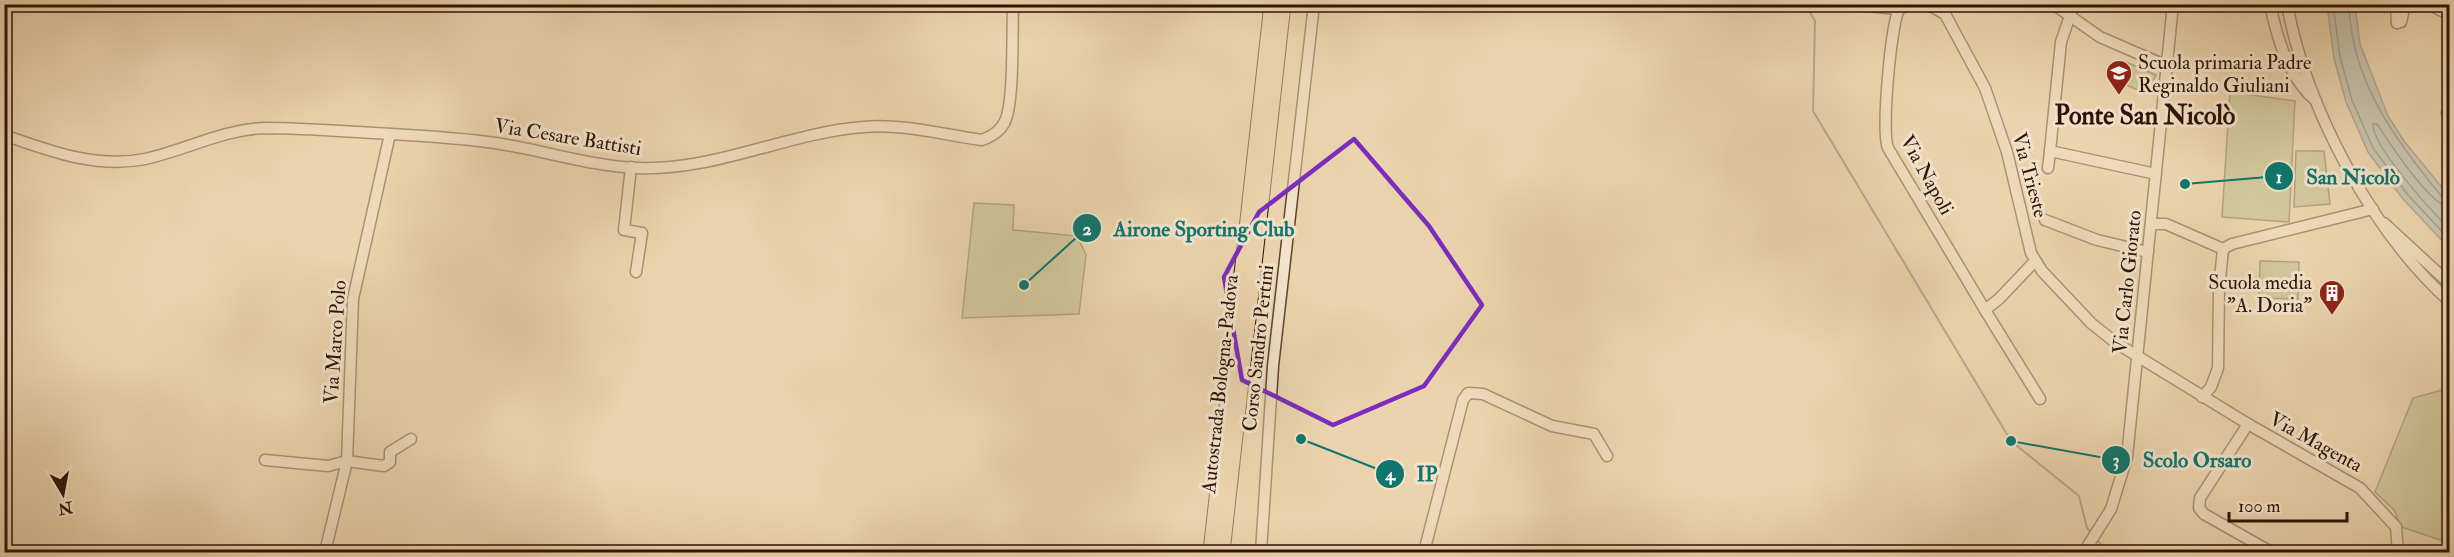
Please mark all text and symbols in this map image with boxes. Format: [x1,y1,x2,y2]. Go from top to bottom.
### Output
place label: Scuola primaria Padre Reginaldo Giuliani [2138,50,2311,98]
school or university icon: Scuola primaria Padre Reginaldo Giuliani [2104,58,2134,96]
district label: Ponte San Nicolò [2055,100,2236,132]
street label: Via Cesare Battisti [493,113,643,161]
street label: Via Trieste [2007,130,2053,220]
street label: Via Napoli [1894,131,1959,220]
callout: San Nicolò [2264,157,2411,196]
text: San Nicolò [2306,164,2400,191]
text: 1 [2276,166,2282,189]
callout: Airone Sporting Club [1072,209,1306,248]
street label: Via Carlo Giorato [2107,209,2147,355]
text: Airone Sporting Club [1113,216,1295,243]
text: 2 [1082,218,1092,241]
street label: Corso Sandro Pertini [1237,263,1279,433]
place label: Scuola media "A. Doria" [2208,270,2313,318]
street label: Autostrada Bologna-Padova [1196,273,1244,496]
building icon: Scuola media "A. Doria" [2317,278,2347,316]
street label: Via Marco Polo [318,279,352,405]
street label: Via Magenta [2265,406,2368,478]
callout: Scolo Orsaro [2101,440,2264,479]
text: Scolo Orsaro [2143,447,2251,474]
text: 3 [2113,449,2120,472]
callout: IP [1375,454,1450,493]
text: IP [1417,461,1438,488]
text: 4 [1384,463,1396,486]
north arrow [33,464,93,524]
scale bar [2229,485,2348,523]
text: 100 m [2238,495,2281,518]
text: N [56,497,75,519]

